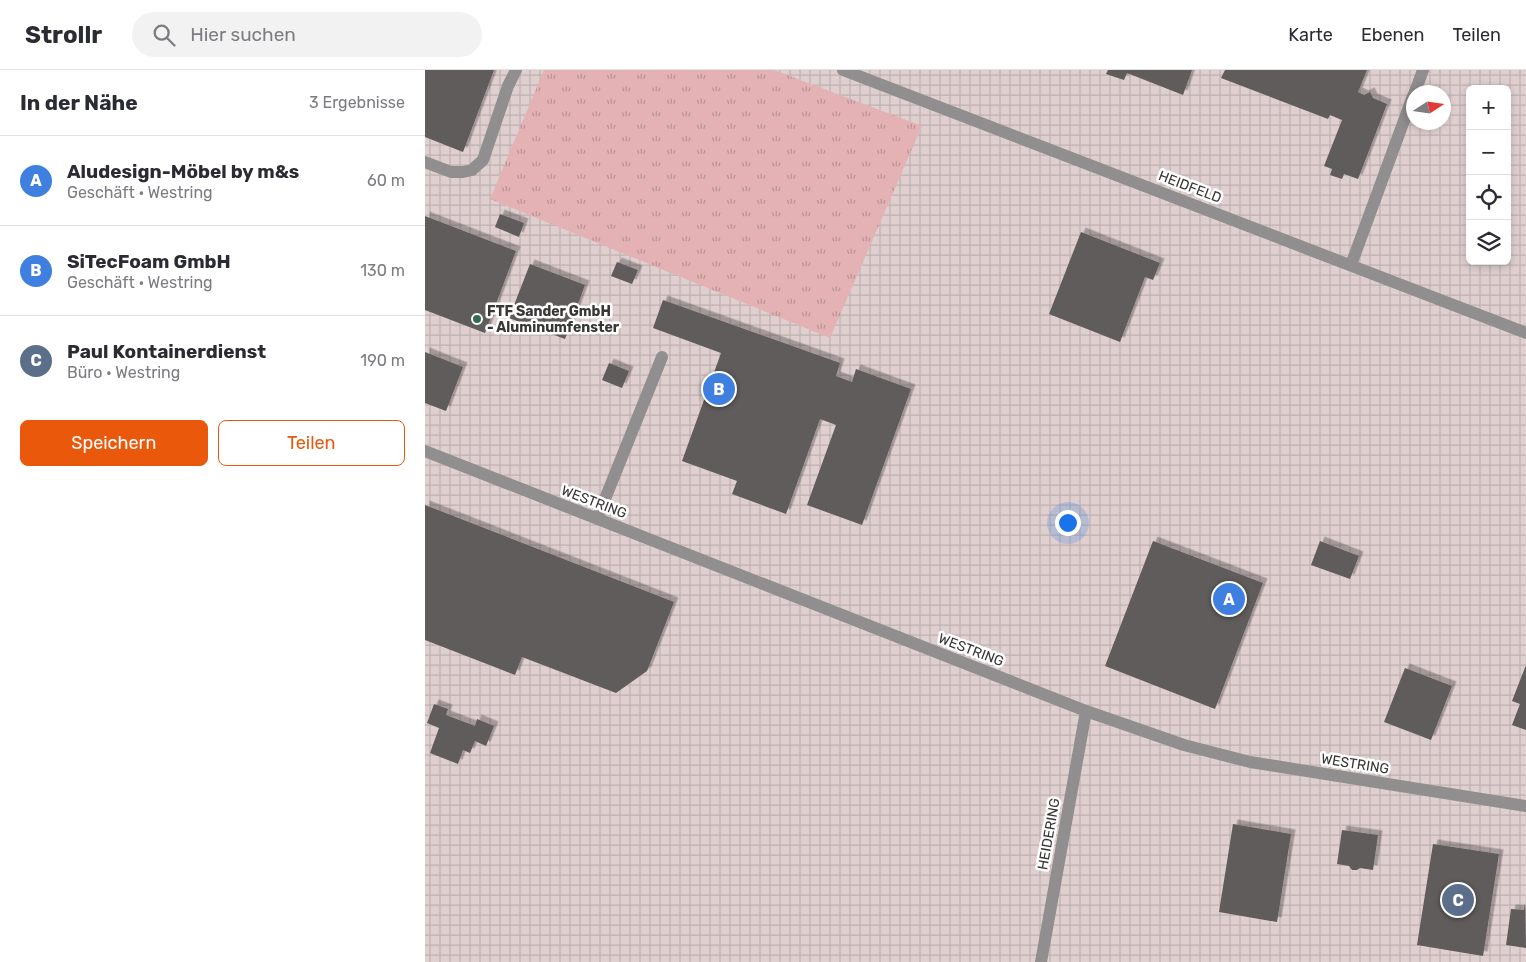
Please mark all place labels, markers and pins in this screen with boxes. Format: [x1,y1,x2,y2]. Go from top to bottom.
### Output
place label: FTF Sander GmbH - Aluminumfenster [487,303,620,336]
marker: FTF Sander GmbH - Aluminumfenster [471,313,483,325]
pin: B [703,370,735,408]
pin: A [1213,580,1245,618]
pin: C [1442,881,1474,919]

